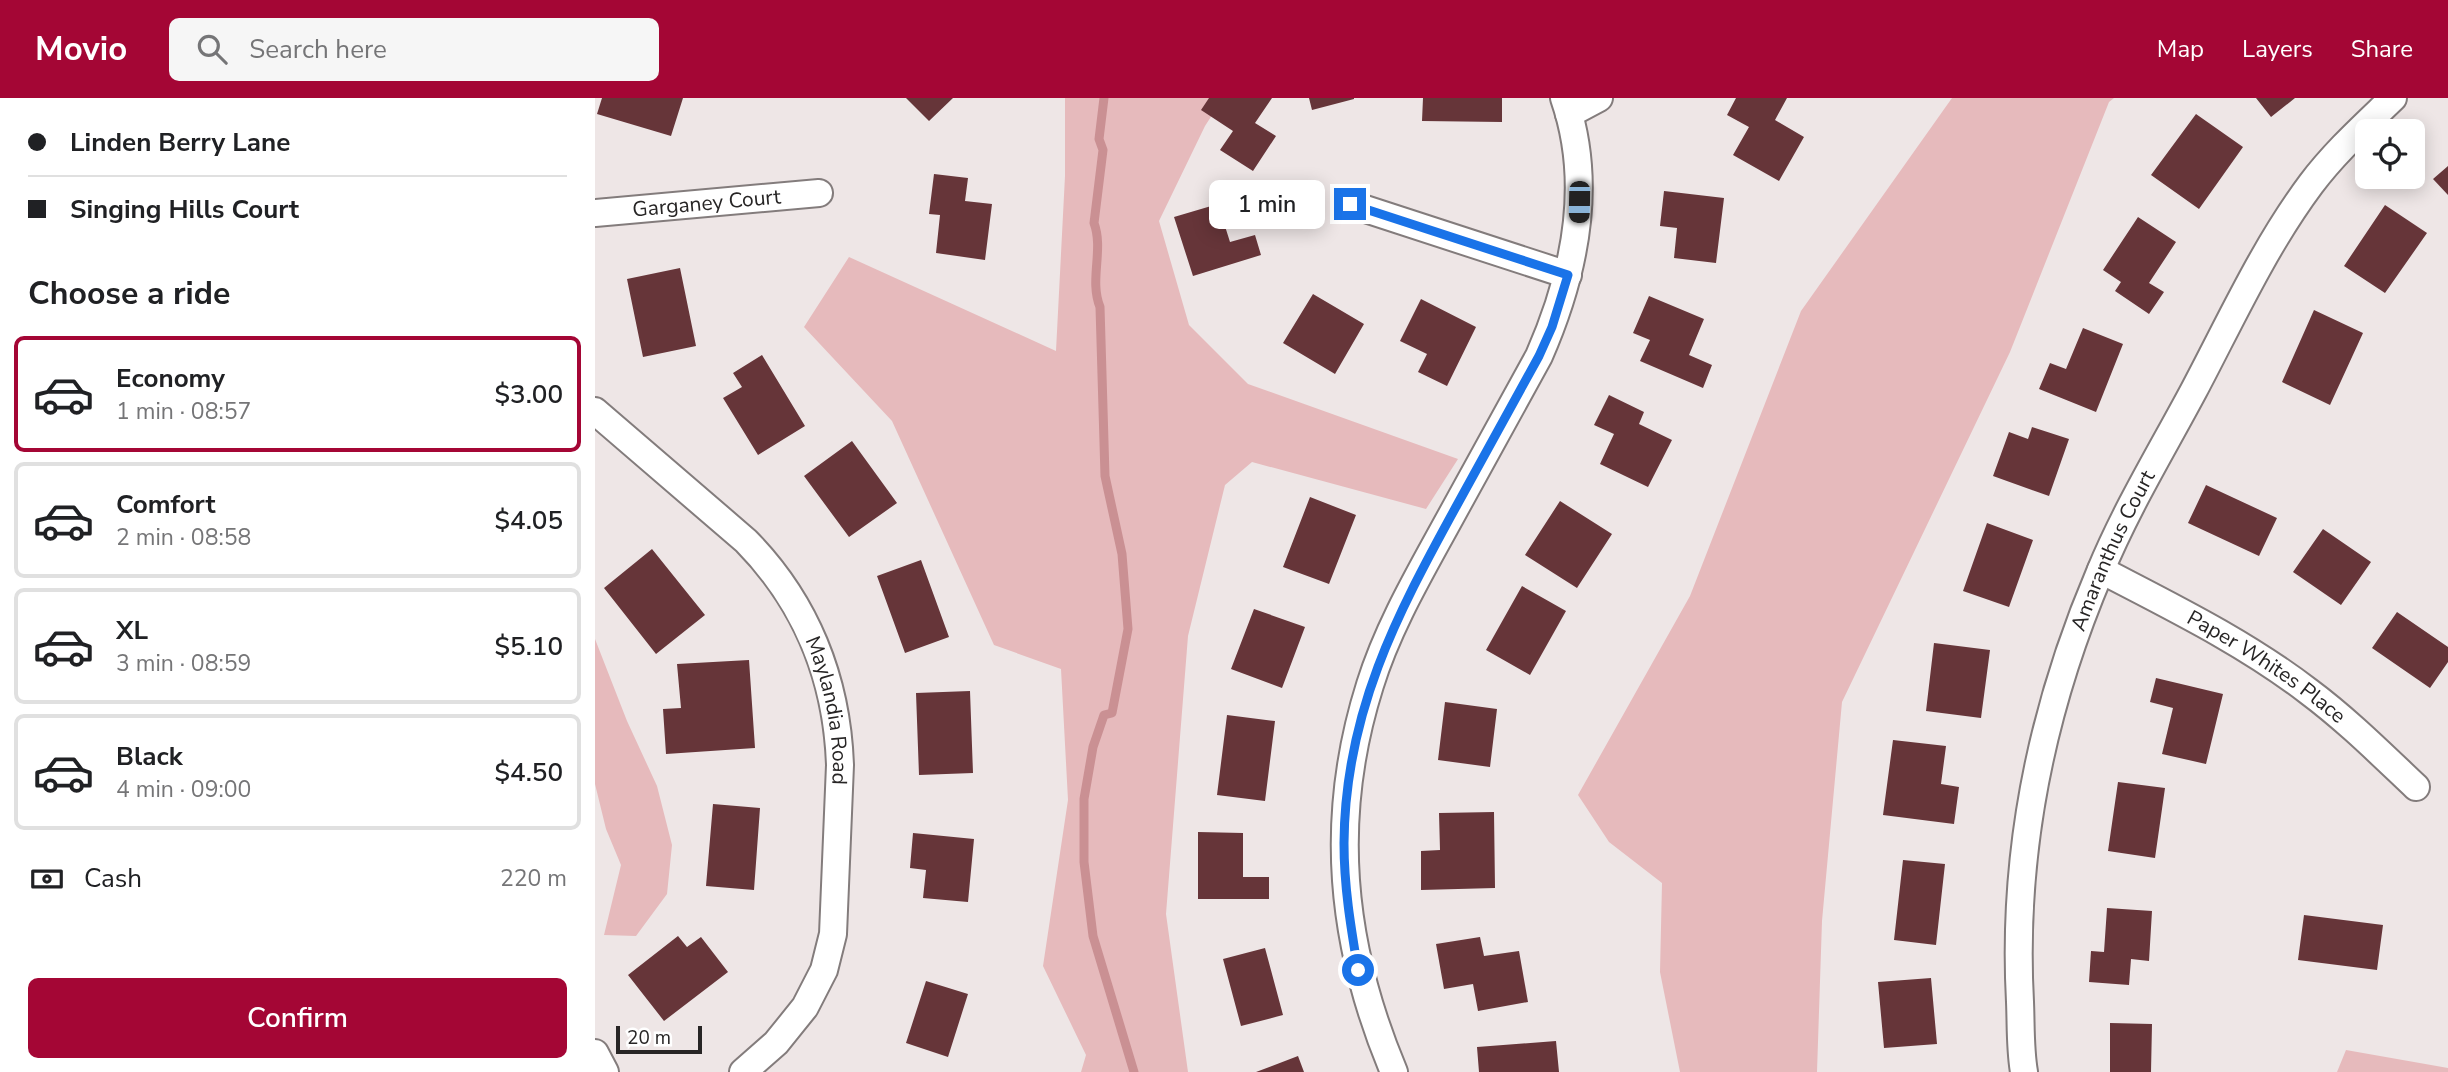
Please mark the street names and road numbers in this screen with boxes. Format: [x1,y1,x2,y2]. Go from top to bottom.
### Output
street label: Garganey Court [631,182,783,224]
street label: Amaranthus Court [2064,465,2162,635]
street label: Paper Whites Place [2182,604,2352,730]
street label: Maylandia Road [799,632,854,785]

